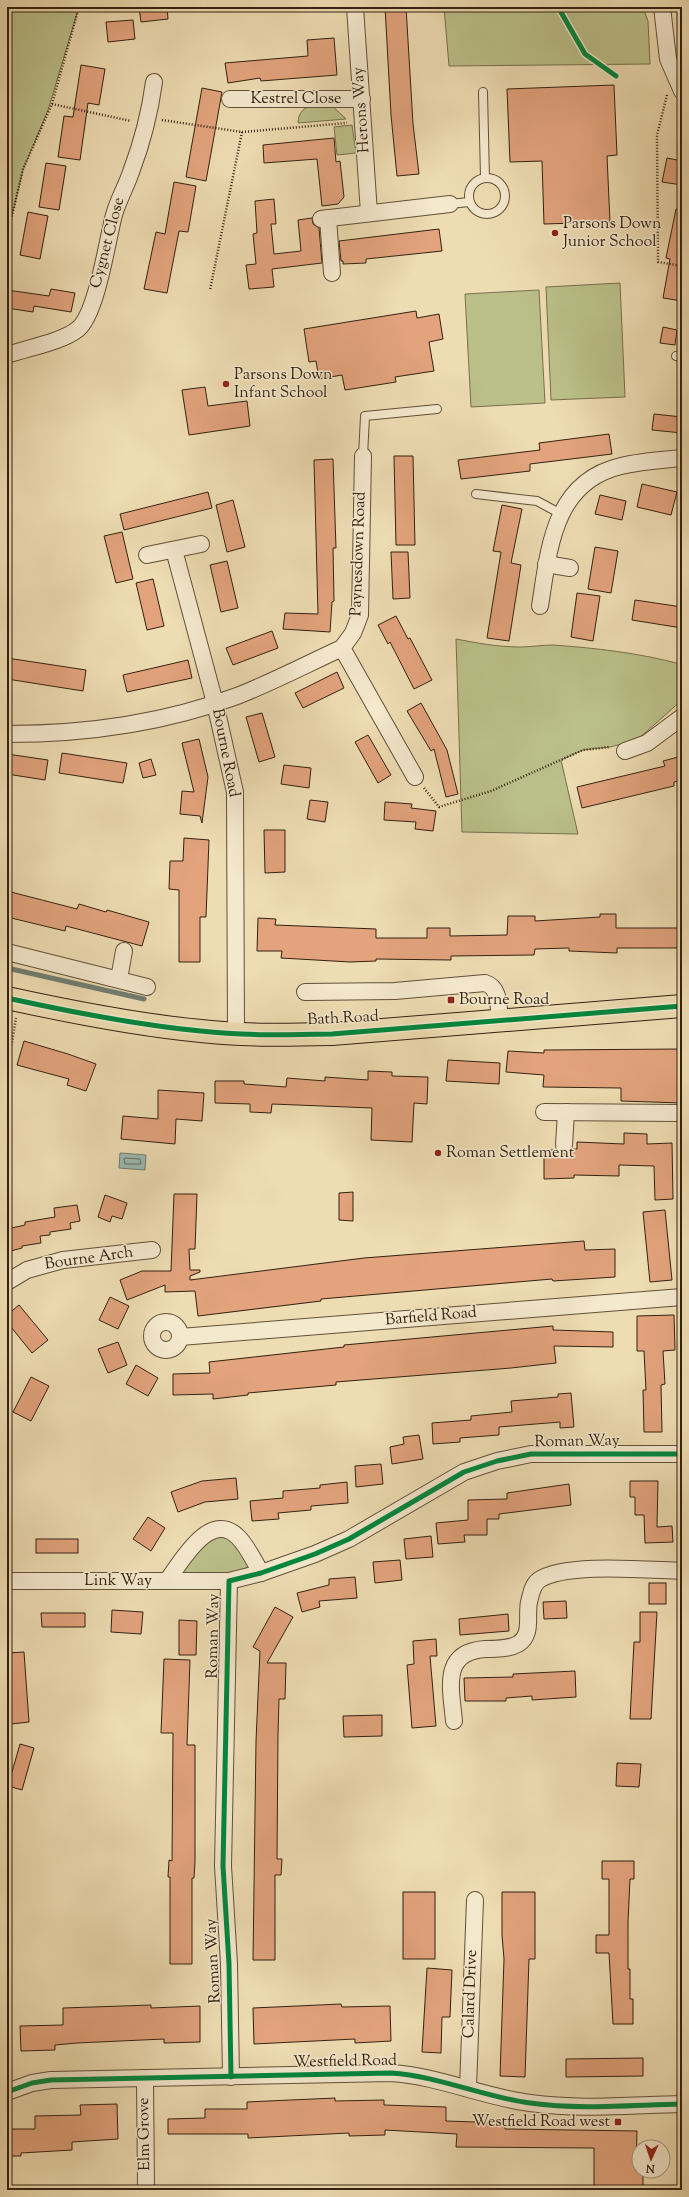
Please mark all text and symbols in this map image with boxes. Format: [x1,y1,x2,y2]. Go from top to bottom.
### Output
street label: Herons Way [348,66,376,154]
street label: Kestrel Close [250,88,342,111]
street label: Cygnet Close [85,195,131,291]
place label: Parsons Down Junior School [562,213,662,254]
marker: Parsons Down Junior School [550,228,560,238]
place label: Parsons Down Infant School [234,364,333,405]
marker: Parsons Down Infant School [221,379,231,389]
street label: Paynesdown Road [345,491,373,617]
street label: Bourne Road [205,707,245,799]
place label: Bourne Road [459,989,549,1012]
marker: Bourne Road [446,995,456,1005]
street label: Bath Road [307,1006,379,1032]
place label: Roman Settlement [446,1142,575,1165]
marker: Roman Settlement [433,1148,443,1158]
street label: Bourne Arch [43,1241,135,1277]
street label: Barfield Road [384,1302,478,1332]
street label: Roman Way [534,1430,620,1454]
street label: Link Way [84,1570,152,1593]
street label: Roman Way [202,1593,226,1679]
street label: Roman Way [200,1918,228,2004]
street label: Calard Drive [458,1949,484,2039]
street label: Westfield Road [293,2050,397,2074]
street label: Elm Grove [133,2097,157,2171]
place label: Westfield Road west [472,2111,611,2134]
marker: Westfield Road west [613,2117,623,2127]
north arrow [631,2139,671,2179]
text: N [646,2160,656,2176]

